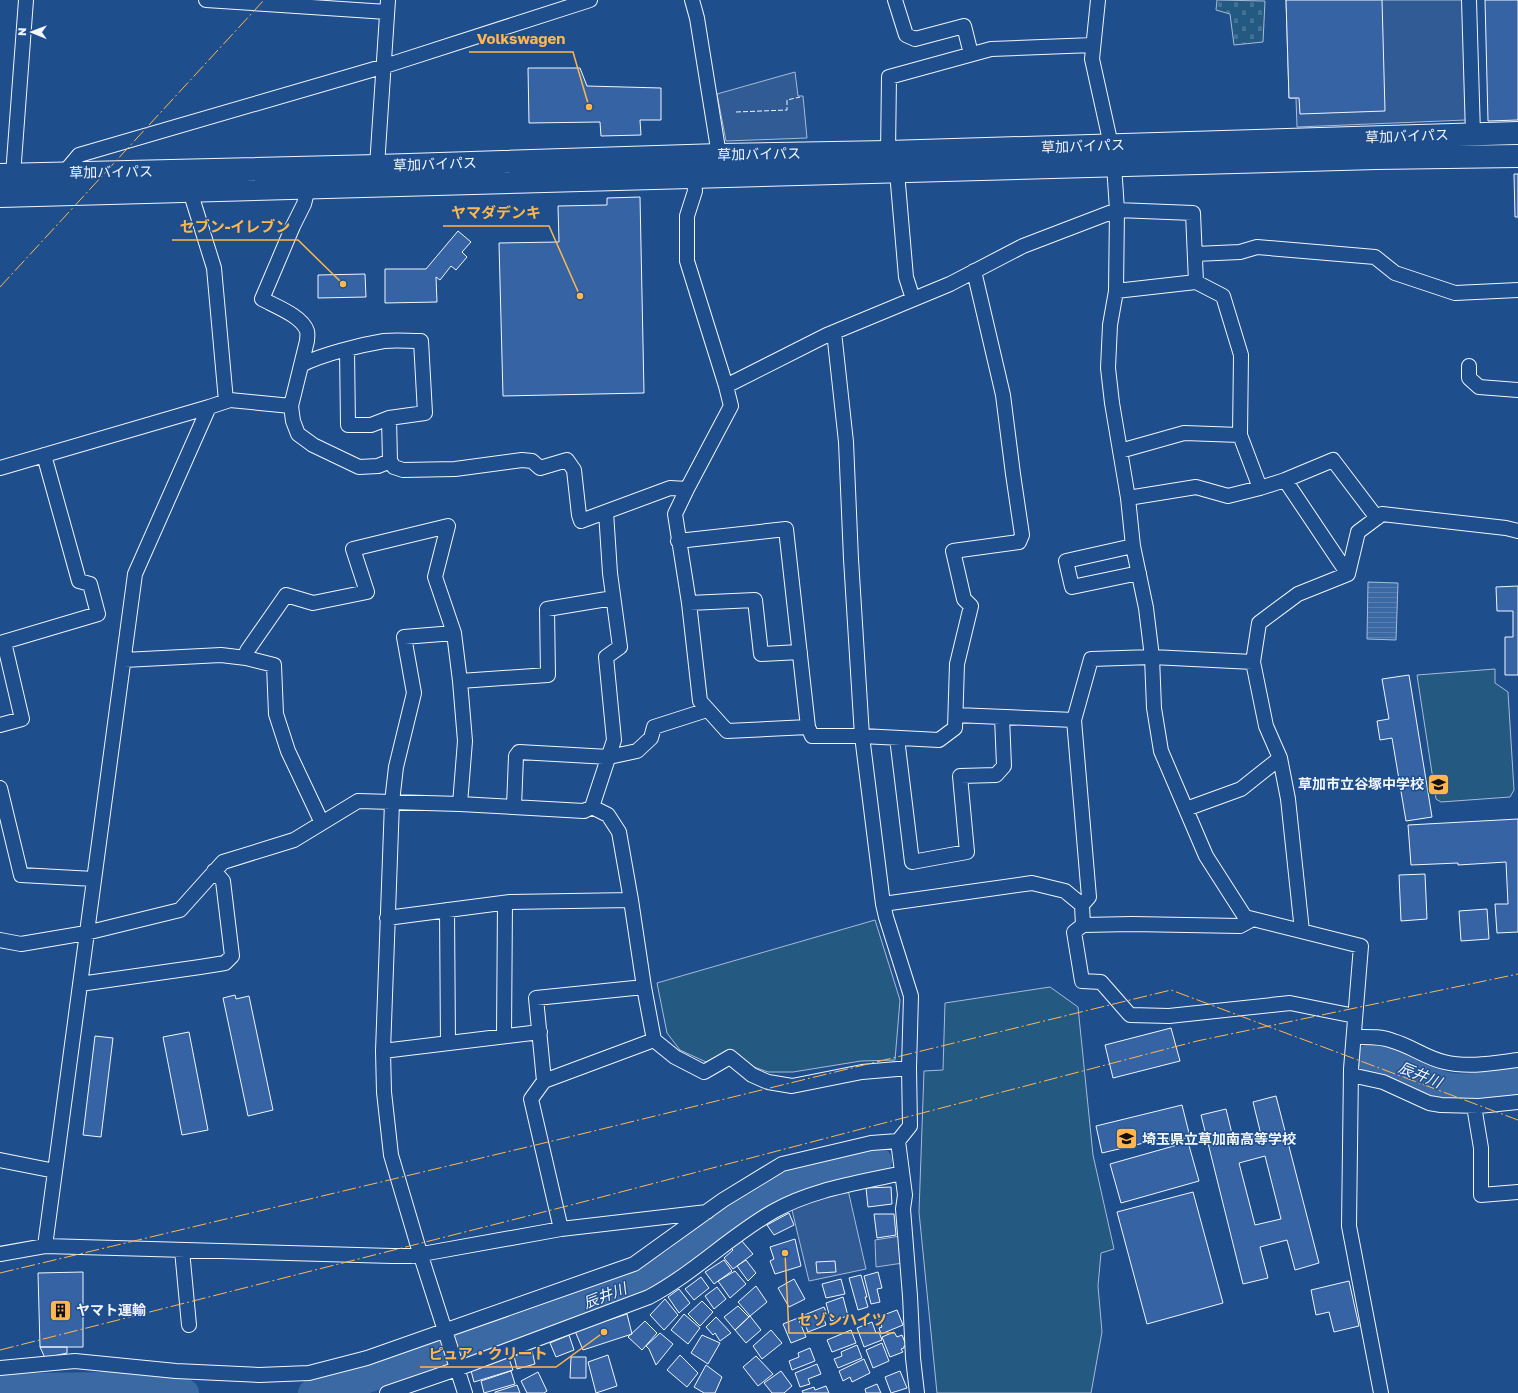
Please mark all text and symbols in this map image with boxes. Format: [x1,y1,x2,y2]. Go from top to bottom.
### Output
north arrow [12,12,52,52]
callout: Volkswagen [469,25,573,52]
text: N [15,28,28,36]
text: Volkswagen [477,29,565,47]
street label: 草加バイパス [1365,126,1449,145]
street label: 草加バイパス [1041,136,1125,155]
street label: 草加バイパス [717,144,801,163]
street label: 草加バイパス [393,154,477,173]
street label: 草加バイパス [69,162,153,181]
callout: ヤマダデンキ [443,199,549,226]
text: ヤマダデンキ [451,203,541,221]
callout: セブン-イレブン [172,213,298,240]
text: セブン-イレブン [180,217,290,235]
school or university icon: 草加市立谷塚中学校 [1426,771,1452,797]
place label: 草加市立谷塚中学校 [1298,775,1424,792]
water label: 辰井川 [1396,1057,1446,1092]
school or university icon: 埼玉県立草加南高等学校 [1114,1126,1140,1152]
place label: 埼玉県立草加南高等学校 [1142,1130,1296,1147]
water label: 辰井川 [580,1278,631,1312]
building icon: ヤマト運輸 [48,1297,74,1323]
place label: ヤマト運輸 [76,1301,146,1318]
callout: セゾンハイツ [789,1306,895,1333]
text: セゾンハイツ [797,1310,887,1328]
callout: ピュア・クリート [420,1340,556,1367]
text: ピュア・クリート [428,1344,548,1362]

